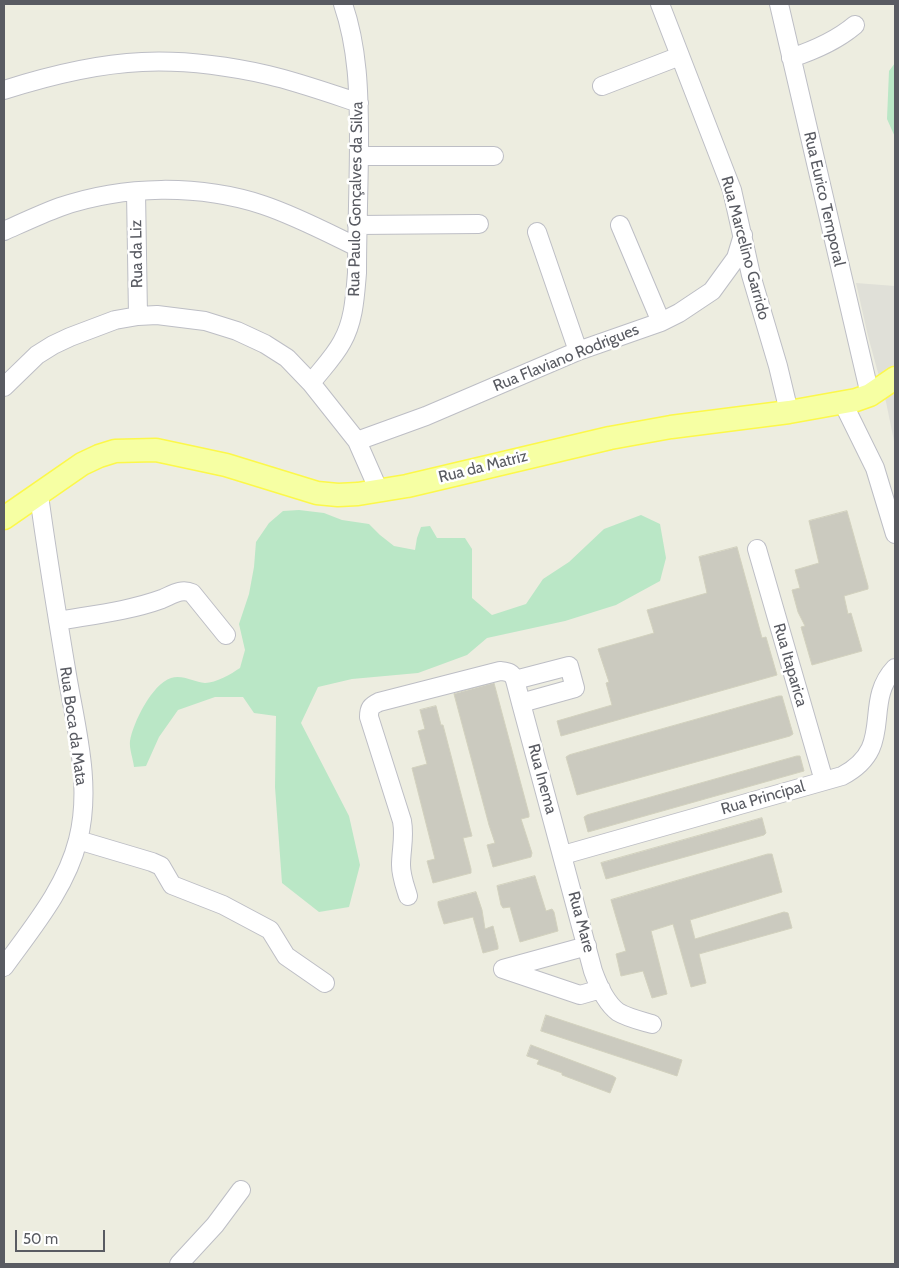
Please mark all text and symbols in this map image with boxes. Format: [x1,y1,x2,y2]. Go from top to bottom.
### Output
street label: Rua Paulo Gonçalves da Silva [345,101,367,297]
street label: Rua Eurico Temporal [799,130,849,268]
street label: Rua Marcelino Garrido [717,174,773,322]
street label: Rua da Liz [127,220,147,288]
street label: Rua Flaviano Rodrigues [490,320,642,396]
street label: Rua da Matriz [436,447,530,487]
street label: Rua Itaparica [769,621,811,709]
street label: Rua Boca da Mata [55,665,91,787]
street label: Rua Inema [523,742,561,816]
street label: Rua Principal [719,777,807,819]
street label: Rua Mare [564,889,598,955]
scale bar [18,1220,108,1252]
text: 50 m [23,1230,58,1248]

